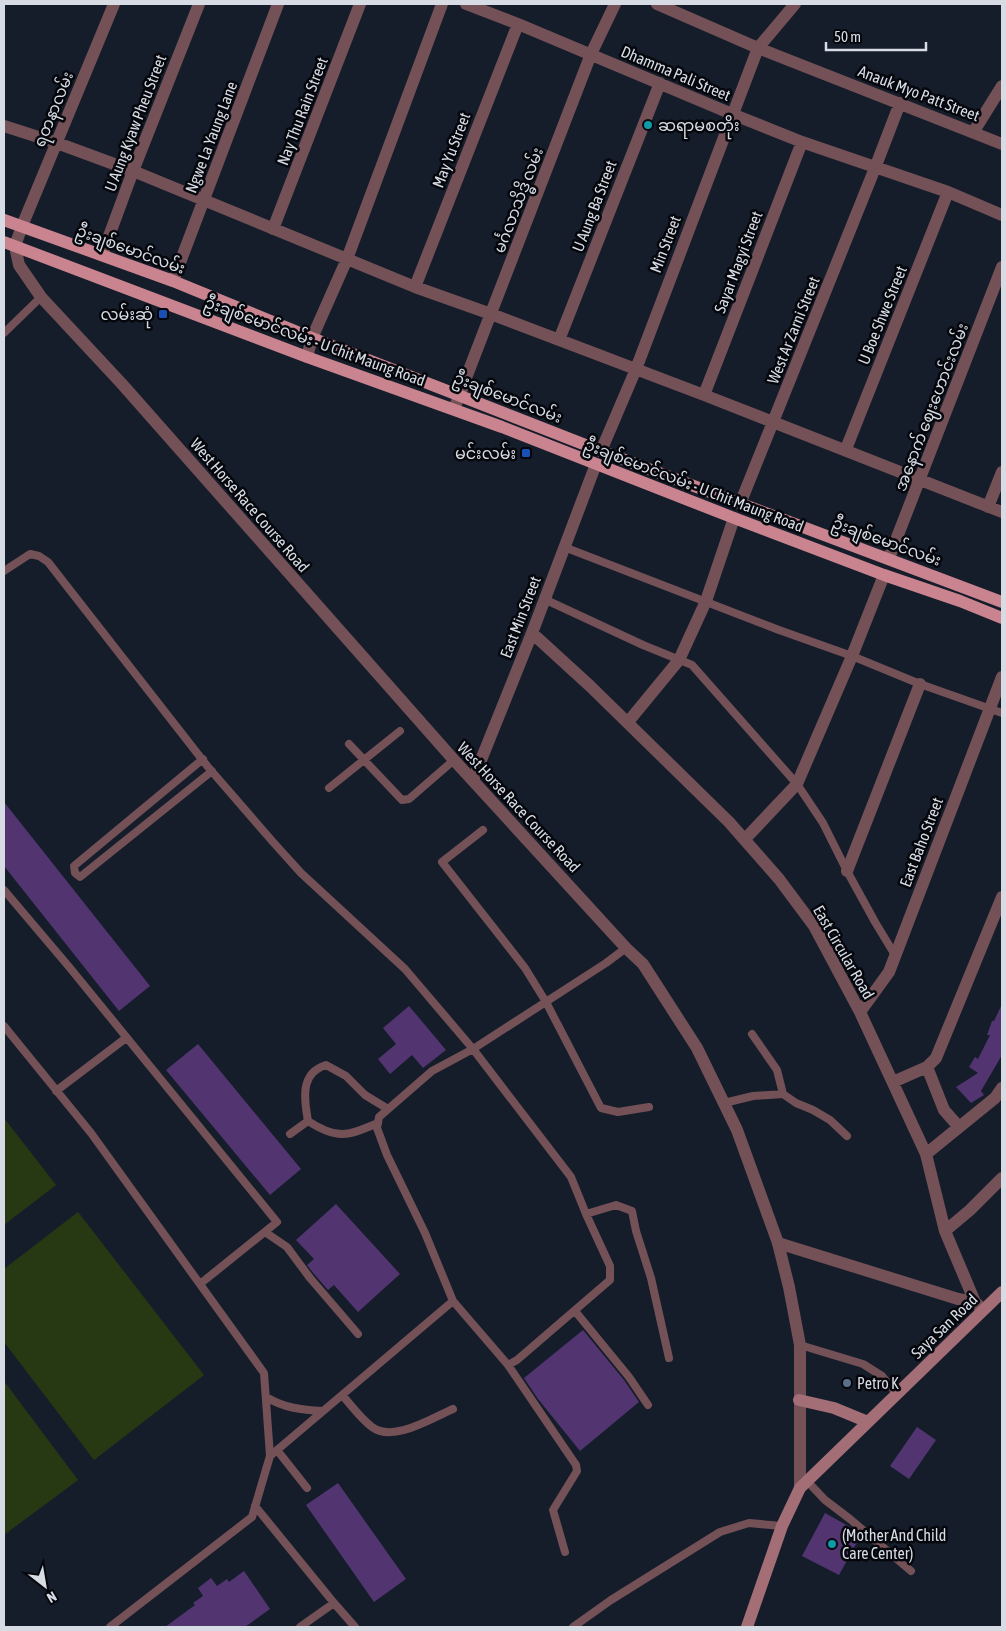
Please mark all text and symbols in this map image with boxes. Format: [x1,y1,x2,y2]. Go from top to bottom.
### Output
scale bar [826,20,926,52]
text: 50 m [834,28,861,45]
street label: Dhamma Pali Street [619,42,734,104]
street label: U Aung Kyaw Pheu Street [101,52,170,194]
street label: Nay Thu Rain Street [273,54,332,168]
street label: Anauk Myo Patt Street [856,62,982,125]
street label: ရတနာလမ်း [28,68,81,151]
street label: Ngwe La Yaung Lane [181,79,241,196]
street label: May Yu Street [428,109,475,191]
place label: ဆရာမစတိုး [658,115,739,140]
marker: ဆရာမစတိုး [642,119,654,131]
street label: မင်္ဂလာသိဒ္ဓိ လမ်း [488,144,551,257]
street label: U Aung Ba Street [568,157,621,255]
street label: Sayar Magyi Street [710,208,767,316]
street label: Min Street [646,213,684,275]
street label: ဦးချစ်မောင်လမ်း [72,219,189,282]
street label: U Boe Shwe Street [854,263,910,367]
street label: West Ar Zarni Street [763,274,823,386]
street label: ဦးချစ်မောင်လမ်း - U Chit Maung Road [201,291,428,394]
place label: လမ်းဆုံ [101,303,153,329]
marker: လမ်းဆုံ [157,308,169,320]
street label: အနောက် ဈေးဟောင်းလမ်း [889,320,976,495]
street label: ဦးချစ်မောင်လမ်း [449,366,565,431]
street label: ဦးချစ်မောင်လမ်း - U Chit Maung Road [580,433,807,540]
street label: West Horse Race Course Road [187,435,313,575]
place label: မင်းလမ်း [455,442,516,462]
marker: မင်းလမ်း [520,447,532,459]
street label: ဦးချစ်မောင်လမ်း [828,511,945,574]
street label: East Min Street [496,573,544,660]
street label: West Horse Race Course Road [454,738,584,876]
street label: East Baho Street [896,794,946,889]
street label: East Circular Road [810,902,878,1002]
street label: Saya San Road [907,1290,981,1363]
place label: Petro K [857,1374,899,1392]
marker: Petro K [841,1377,853,1389]
place label: (Mother And Child Care Center) [842,1526,946,1563]
marker: (Mother And Child Care Center) [826,1538,838,1550]
north arrow [20,1561,70,1611]
text: N [44,1588,59,1606]

